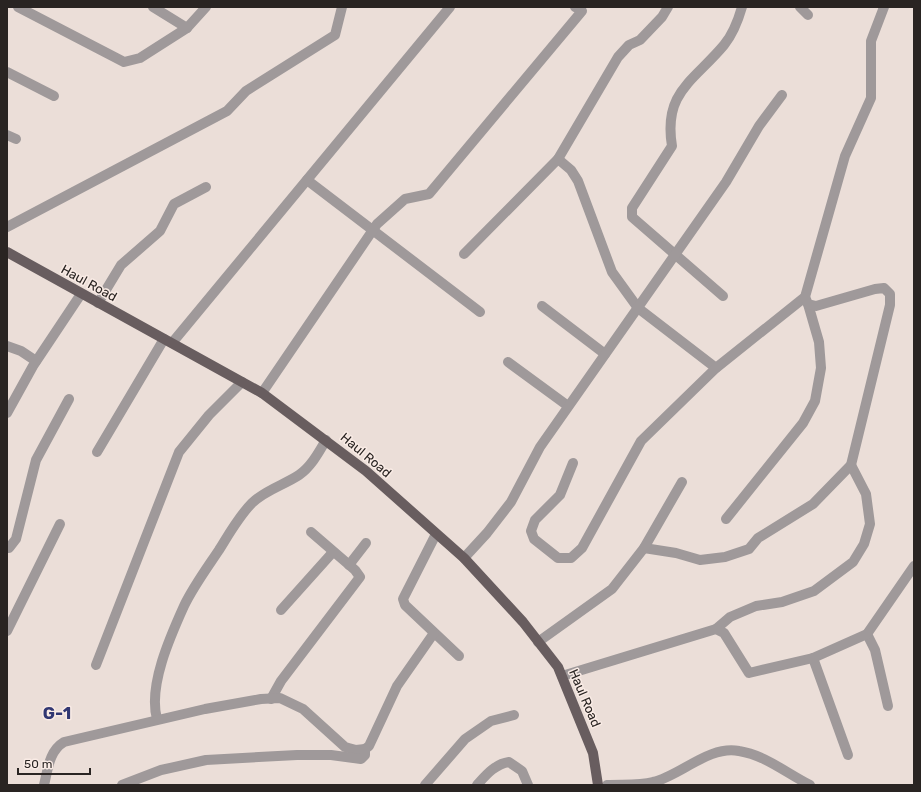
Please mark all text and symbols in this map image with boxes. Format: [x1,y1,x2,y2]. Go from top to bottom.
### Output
street label: Haul Road [58,262,120,304]
street label: Haul Road [338,430,394,480]
street label: Haul Road [566,667,604,729]
district label: G-1 [43,703,71,723]
scale bar [18,750,90,776]
text: 50 m [24,757,52,771]

